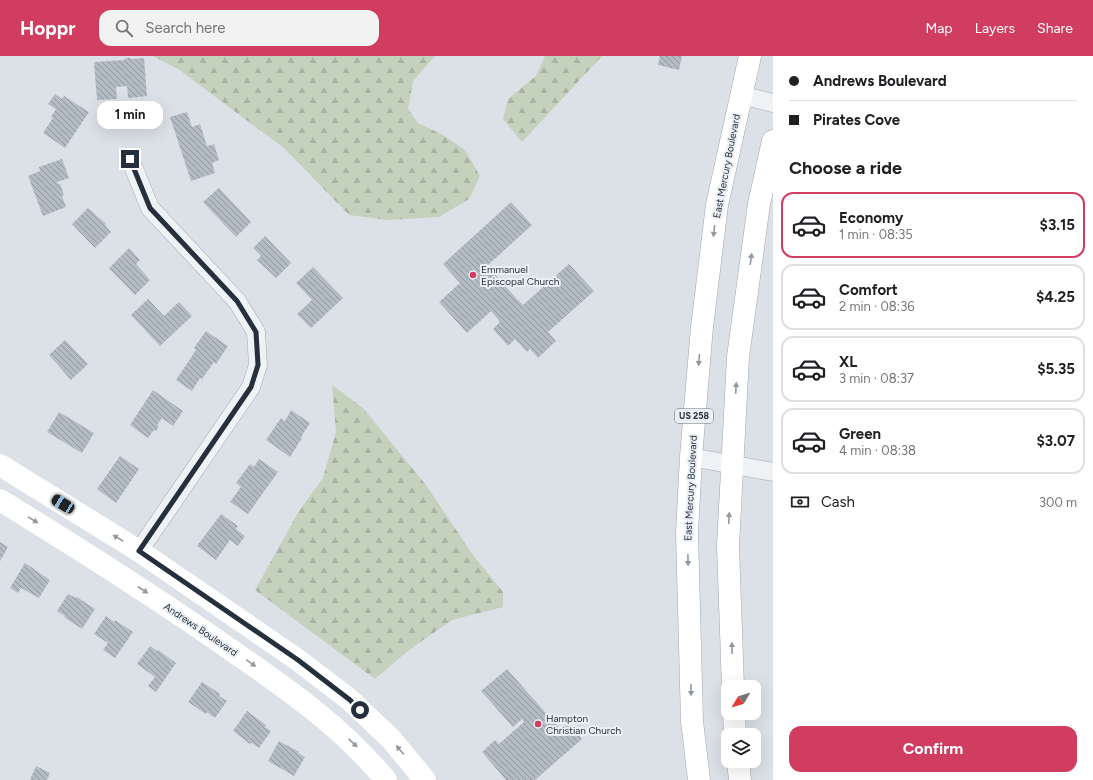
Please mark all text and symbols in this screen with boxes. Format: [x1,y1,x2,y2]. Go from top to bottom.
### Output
search box [99,10,379,46]
text: Hoppr [20,17,75,40]
icon: search [113,17,135,39]
text: Search here [145,19,225,37]
text: Map [925,20,953,37]
text: Layers [975,20,1015,37]
text: Share [1037,20,1073,37]
text: Andrews Boulevard [813,72,947,90]
callout: 1 min [97,101,163,129]
text: 1 min [115,107,145,122]
text: Pirates Cove [813,111,900,129]
street label: East Mercury Boulevard [710,113,743,219]
route end [121,150,139,168]
text: Choose a ride [789,157,902,179]
icon: car [791,207,827,243]
text: Economy [839,209,904,227]
text: $3.15 [1040,216,1075,234]
one-way arrow [711,225,717,237]
text: 1 min · 08:35 [839,227,913,242]
one-way arrow [748,253,755,265]
place label: Emmanuel Episcopal Church [481,263,560,288]
marker: Emmanuel Episcopal Church [468,270,478,280]
icon: car [791,279,827,315]
text: Comfort [839,281,898,299]
text: $4.25 [1036,288,1075,306]
text: 2 min · 08:36 [839,299,915,314]
icon: car [791,351,827,387]
text: XL [839,353,857,371]
one-way arrow [696,354,702,366]
text: $5.35 [1037,360,1075,378]
text: 3 min · 08:37 [839,371,914,386]
one-way arrow [733,382,740,394]
road number: US 258 [675,409,713,423]
icon: car [791,423,827,459]
text: Green [839,425,881,443]
text: $3.07 [1037,432,1075,450]
street label: East Mercury Boulevard [681,435,700,541]
text: 4 min · 08:38 [839,443,916,458]
icon: cash [789,491,811,513]
car [50,493,76,515]
text: Cash [821,493,855,511]
text: 300 m [1039,495,1077,510]
one-way arrow [726,512,733,524]
one-way arrow [27,517,39,524]
one-way arrow [112,534,124,541]
one-way arrow [685,554,691,567]
one-way arrow [138,586,148,594]
street label: Andrews Boulevard [161,600,240,659]
one-way arrow [728,642,735,654]
one-way arrow [245,659,256,667]
north arrow [721,680,761,720]
map controls [721,680,761,768]
one-way arrow [688,684,694,697]
route start [351,701,369,719]
place label: Hampton Christian Church [546,712,622,737]
marker: Hampton Christian Church [533,719,543,729]
button: Confirm [789,726,1077,772]
button: layers [721,728,761,768]
one-way arrow [347,739,358,748]
one-way arrow [396,745,405,755]

